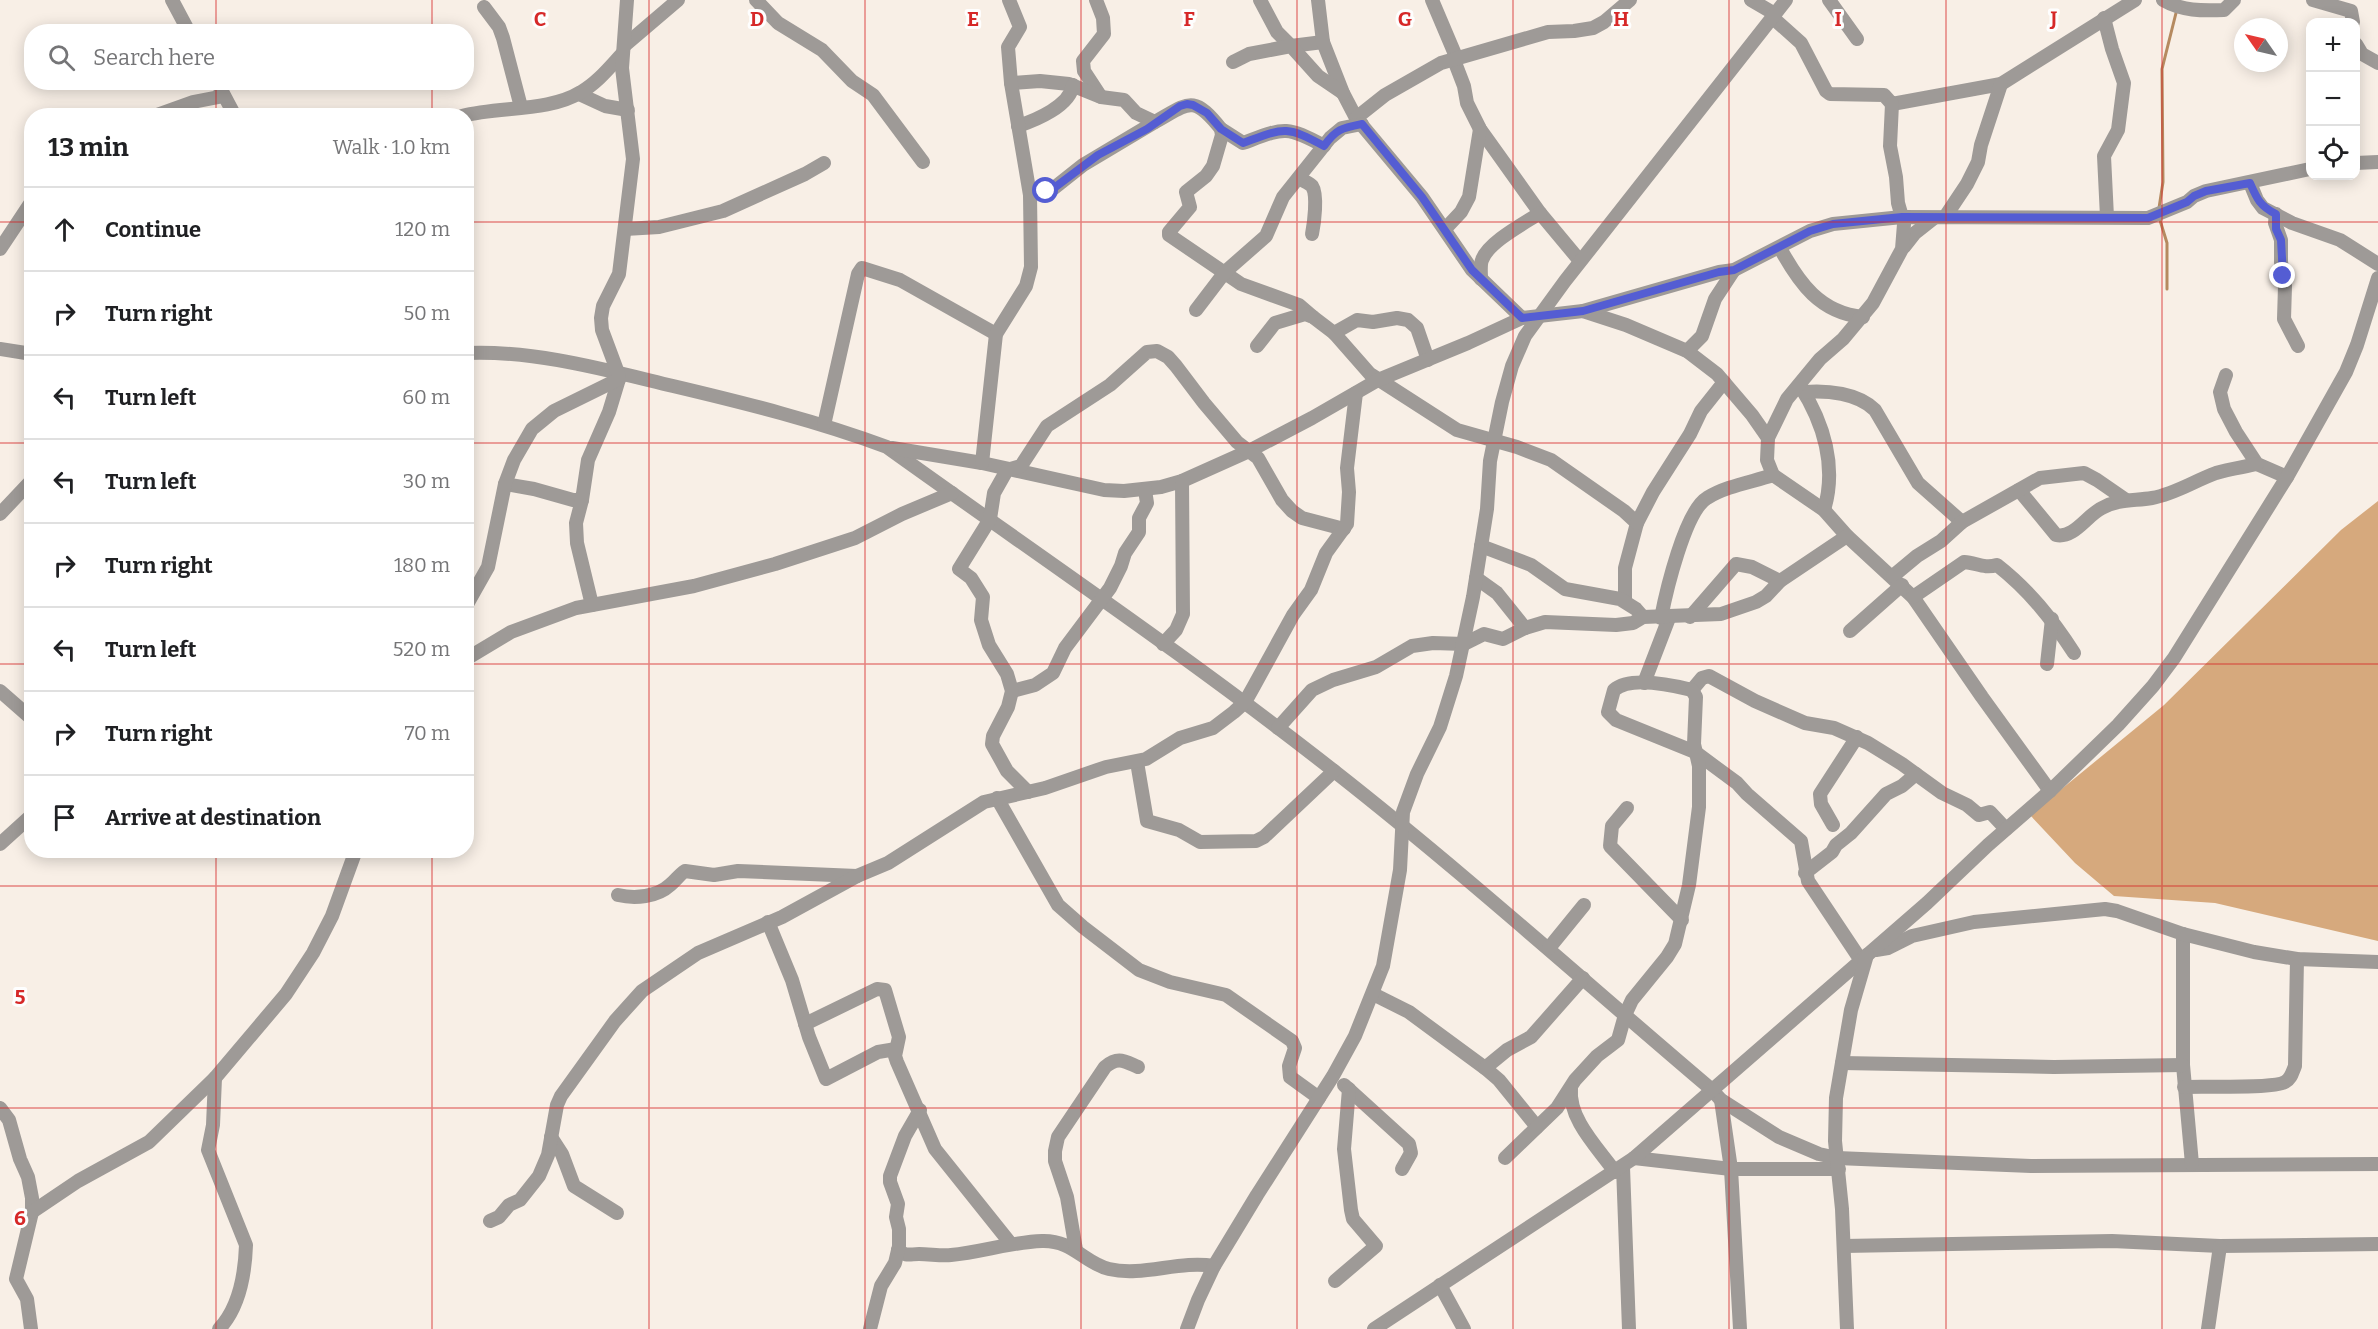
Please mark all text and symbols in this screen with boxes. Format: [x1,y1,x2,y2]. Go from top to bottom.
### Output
text: C [534,7,546,31]
text: D [750,7,764,31]
text: E [967,7,979,31]
text: F [1183,7,1195,31]
text: G [1398,7,1412,31]
text: H [1613,7,1629,31]
text: I [1834,7,1842,31]
text: J [2050,7,2058,31]
north arrow [2234,18,2288,72]
map controls [2306,18,2360,180]
button: + [2306,18,2360,72]
search box [24,24,474,90]
icon: search [45,41,78,74]
text: Search here [93,44,215,71]
button: − [2306,72,2360,126]
button: locate [2306,126,2360,180]
text: 13 min [48,132,129,163]
text: Walk · 1.0 km [333,135,450,159]
route start [1032,177,1058,203]
icon: ahead [48,213,81,246]
text: Continue [105,216,201,243]
text: 120 m [395,217,450,241]
route end [2269,262,2295,288]
icon: right [48,297,81,330]
text: Turn right [105,300,213,327]
text: 50 m [403,301,450,325]
icon: left [48,381,81,414]
text: Turn left [105,384,197,411]
text: 60 m [402,385,450,409]
icon: left [48,465,81,498]
text: Turn left [105,468,197,495]
text: 30 m [403,469,450,493]
icon: right [48,549,81,582]
text: Turn right [105,552,213,579]
text: 180 m [394,553,450,577]
icon: left [48,633,81,666]
text: Turn left [105,636,197,663]
text: 520 m [393,637,450,661]
icon: right [48,717,81,750]
text: Turn right [105,720,213,747]
text: 70 m [404,721,450,745]
icon: arrive [48,801,81,834]
text: Arrive at destination [105,804,321,831]
text: 5 [15,985,26,1009]
text: 6 [14,1206,26,1230]

